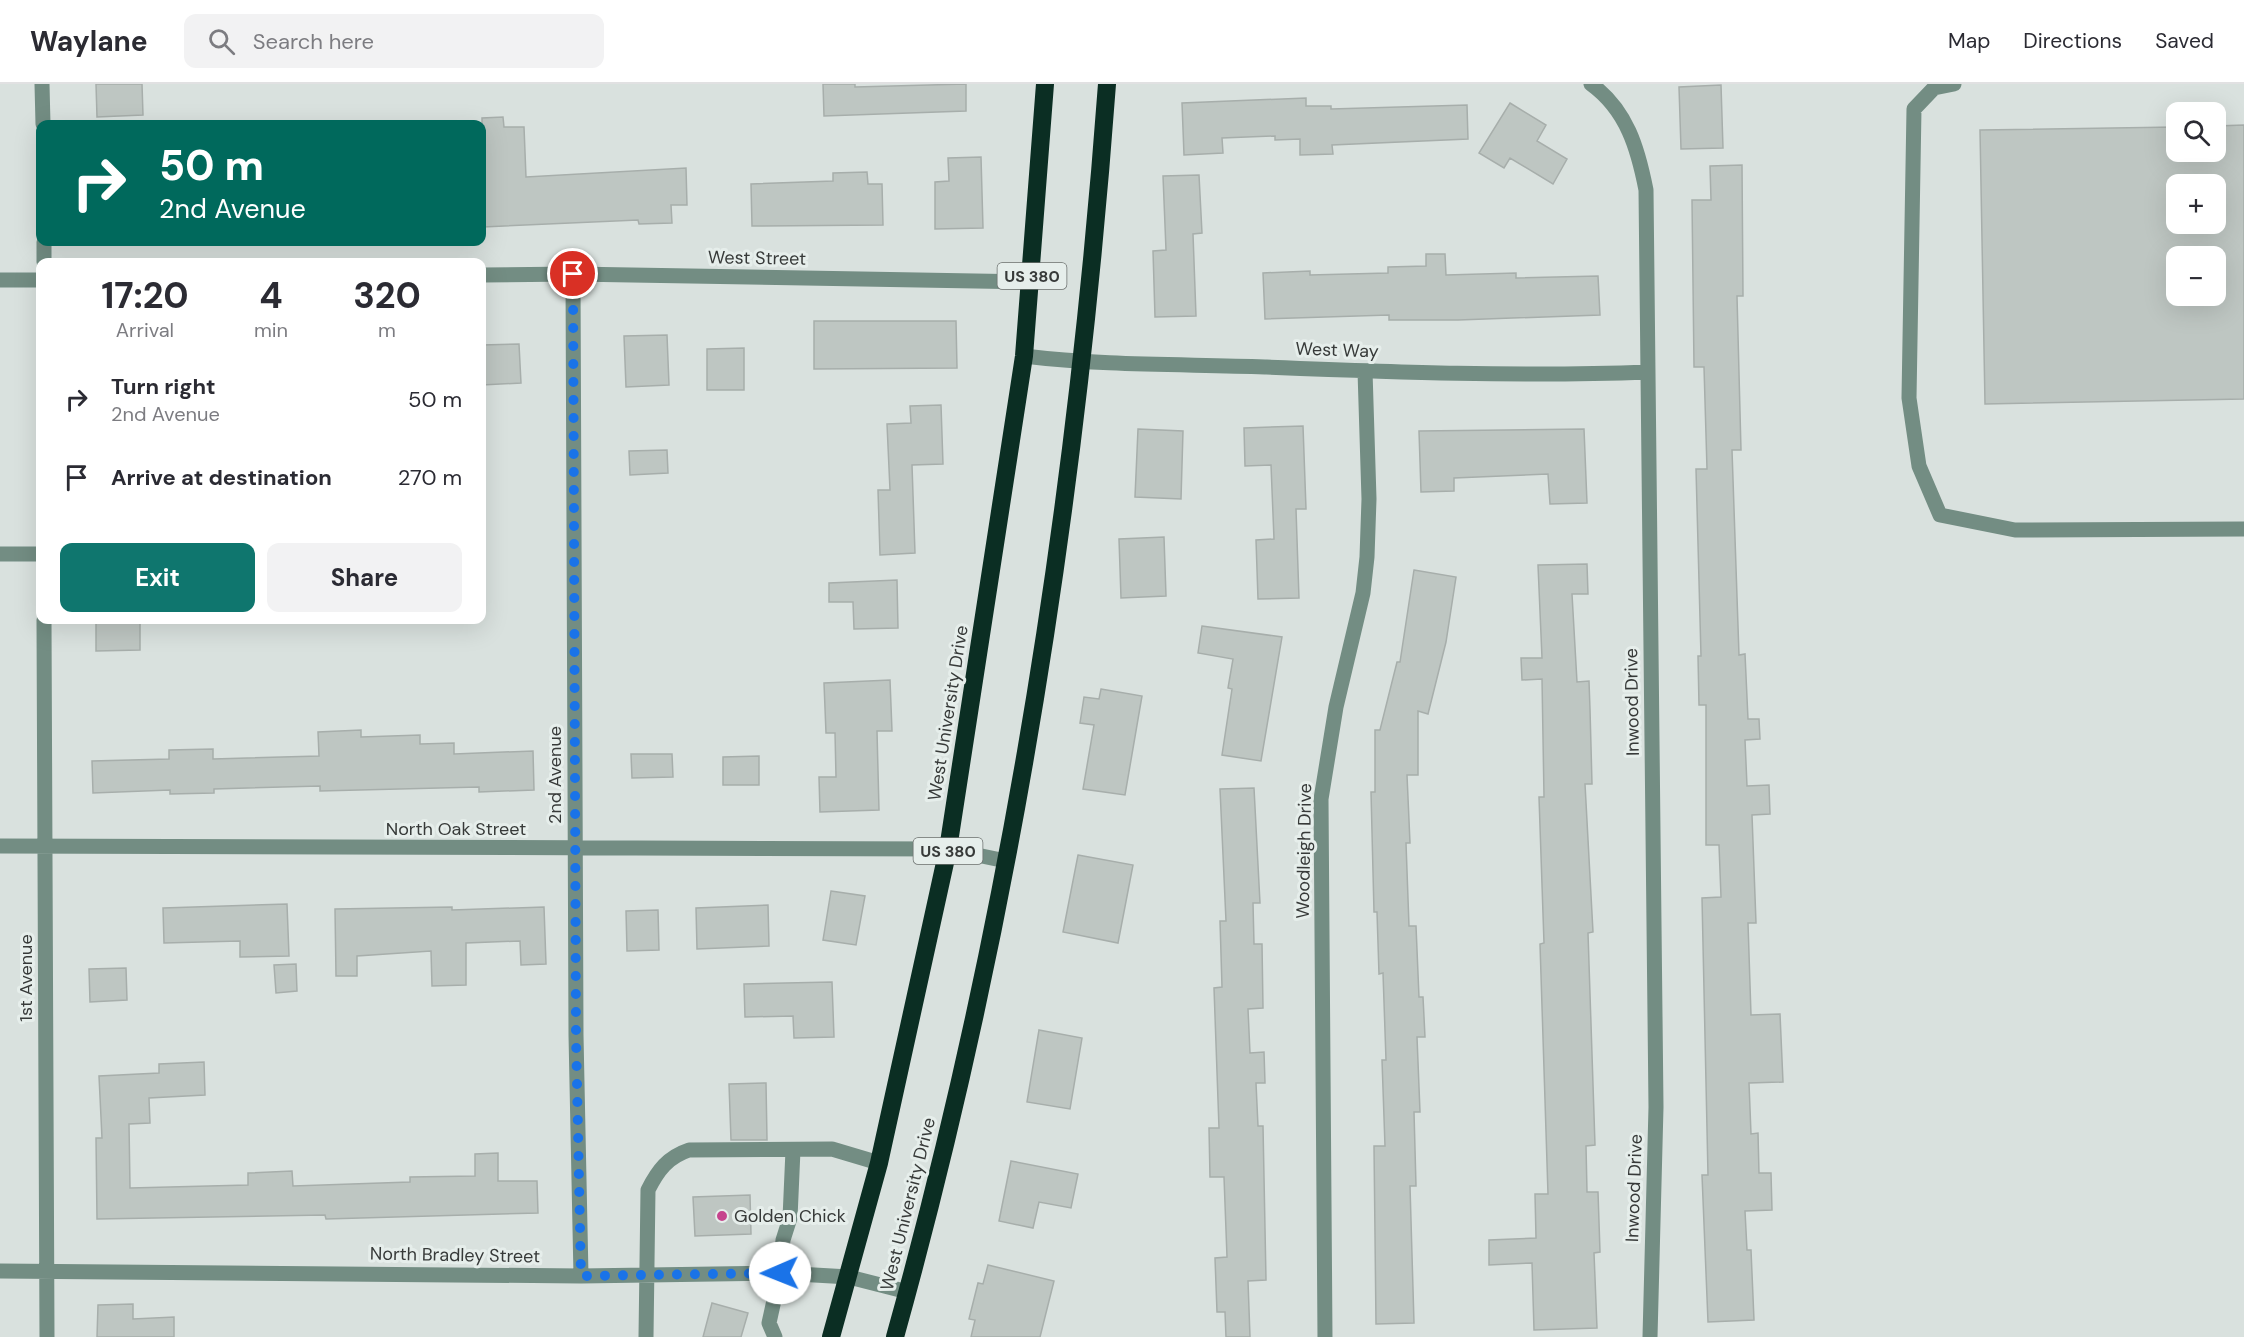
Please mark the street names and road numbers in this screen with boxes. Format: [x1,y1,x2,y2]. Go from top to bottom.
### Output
street label: West Street [708,245,806,271]
road number: US 380 [998,263,1066,289]
street label: West Way [1295,337,1379,363]
street label: West University Drive [922,624,974,802]
street label: Inwood Drive [1619,648,1645,756]
street label: 2nd Avenue [543,726,567,824]
street label: Woodleigh Drive [1291,783,1317,919]
street label: North Oak Street [386,817,526,841]
road number: US 380 [914,838,982,864]
street label: 1st Avenue [14,934,38,1022]
street label: West University Drive [875,1115,941,1293]
street label: Inwood Drive [1620,1134,1648,1242]
street label: North Bradley Street [370,1242,540,1268]

